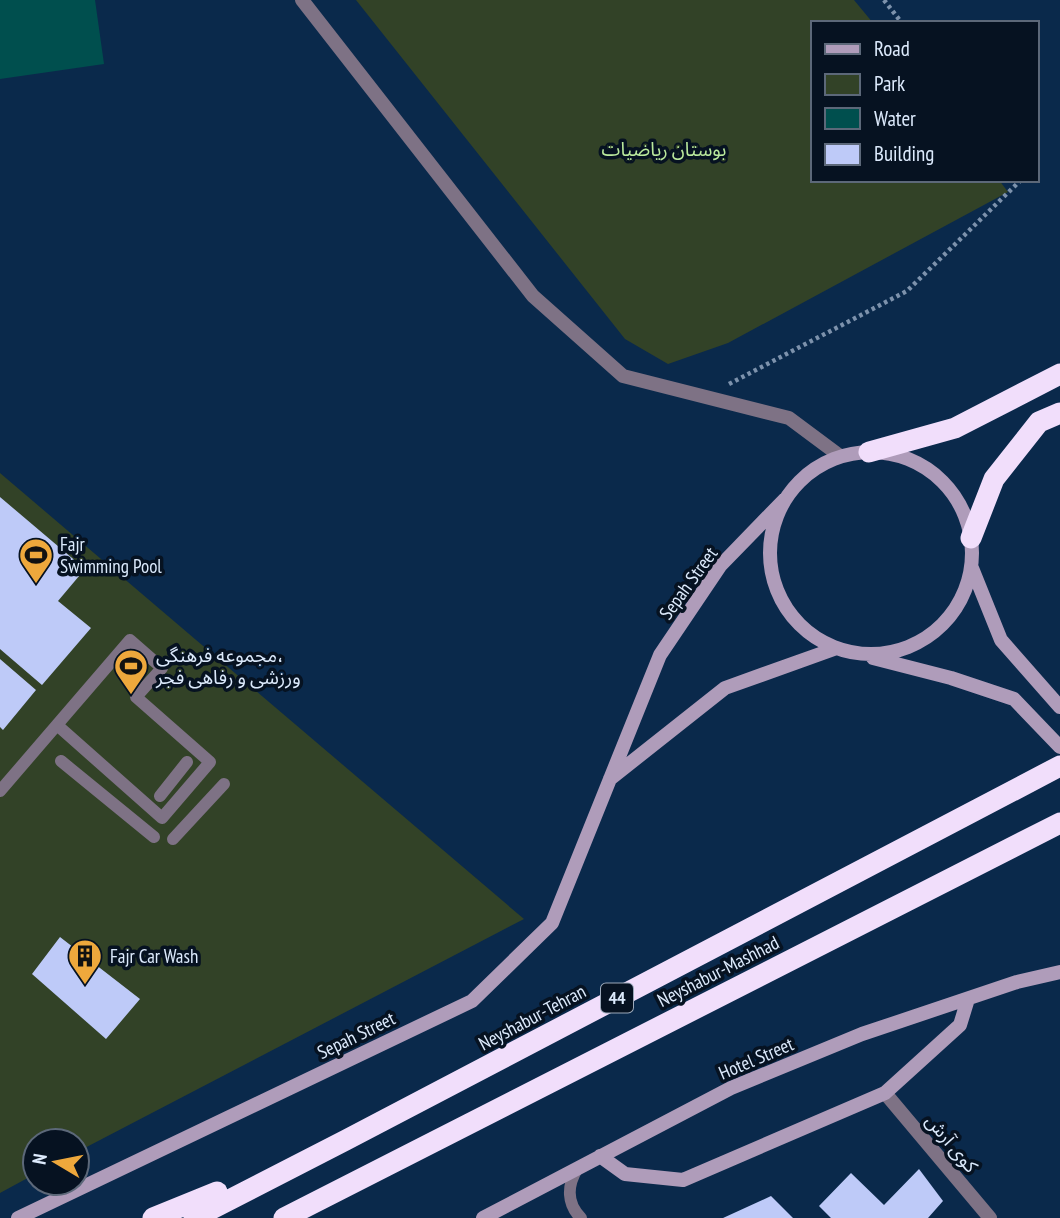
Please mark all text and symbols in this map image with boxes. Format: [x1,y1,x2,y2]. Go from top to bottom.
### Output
legend [811,21,1039,182]
text: Road [874,35,910,62]
text: Park [874,70,905,97]
text: Water [874,105,916,132]
park label: بوستان ریاضیات [602,137,726,161]
text: Building [874,140,934,167]
place label: Fajr Swimming Pool [60,532,162,578]
sports icon: Fajr Swimming Pool [17,536,55,585]
street label: Sepah Street [654,542,723,624]
place label: مجموعه فرهنگی، ورزشی و رفاهی فجر [155,643,301,689]
sports icon: مجموعه فرهنگی، ورزشی و رفاهی فجر [112,647,150,696]
street label: Neyshabur-Mashhad [653,930,783,1012]
building icon: Fajr Car Wash [66,937,104,986]
place label: Fajr Car Wash [110,944,198,968]
street label: Neyshabur-Tehran [474,979,590,1055]
road number: 44 [601,984,633,1013]
street label: Sepah Street [313,1006,400,1064]
street label: Hotel Street [715,1031,798,1085]
street label: کوی آرش [921,1109,984,1178]
north arrow [21,1127,91,1197]
text: N [27,1152,52,1166]

